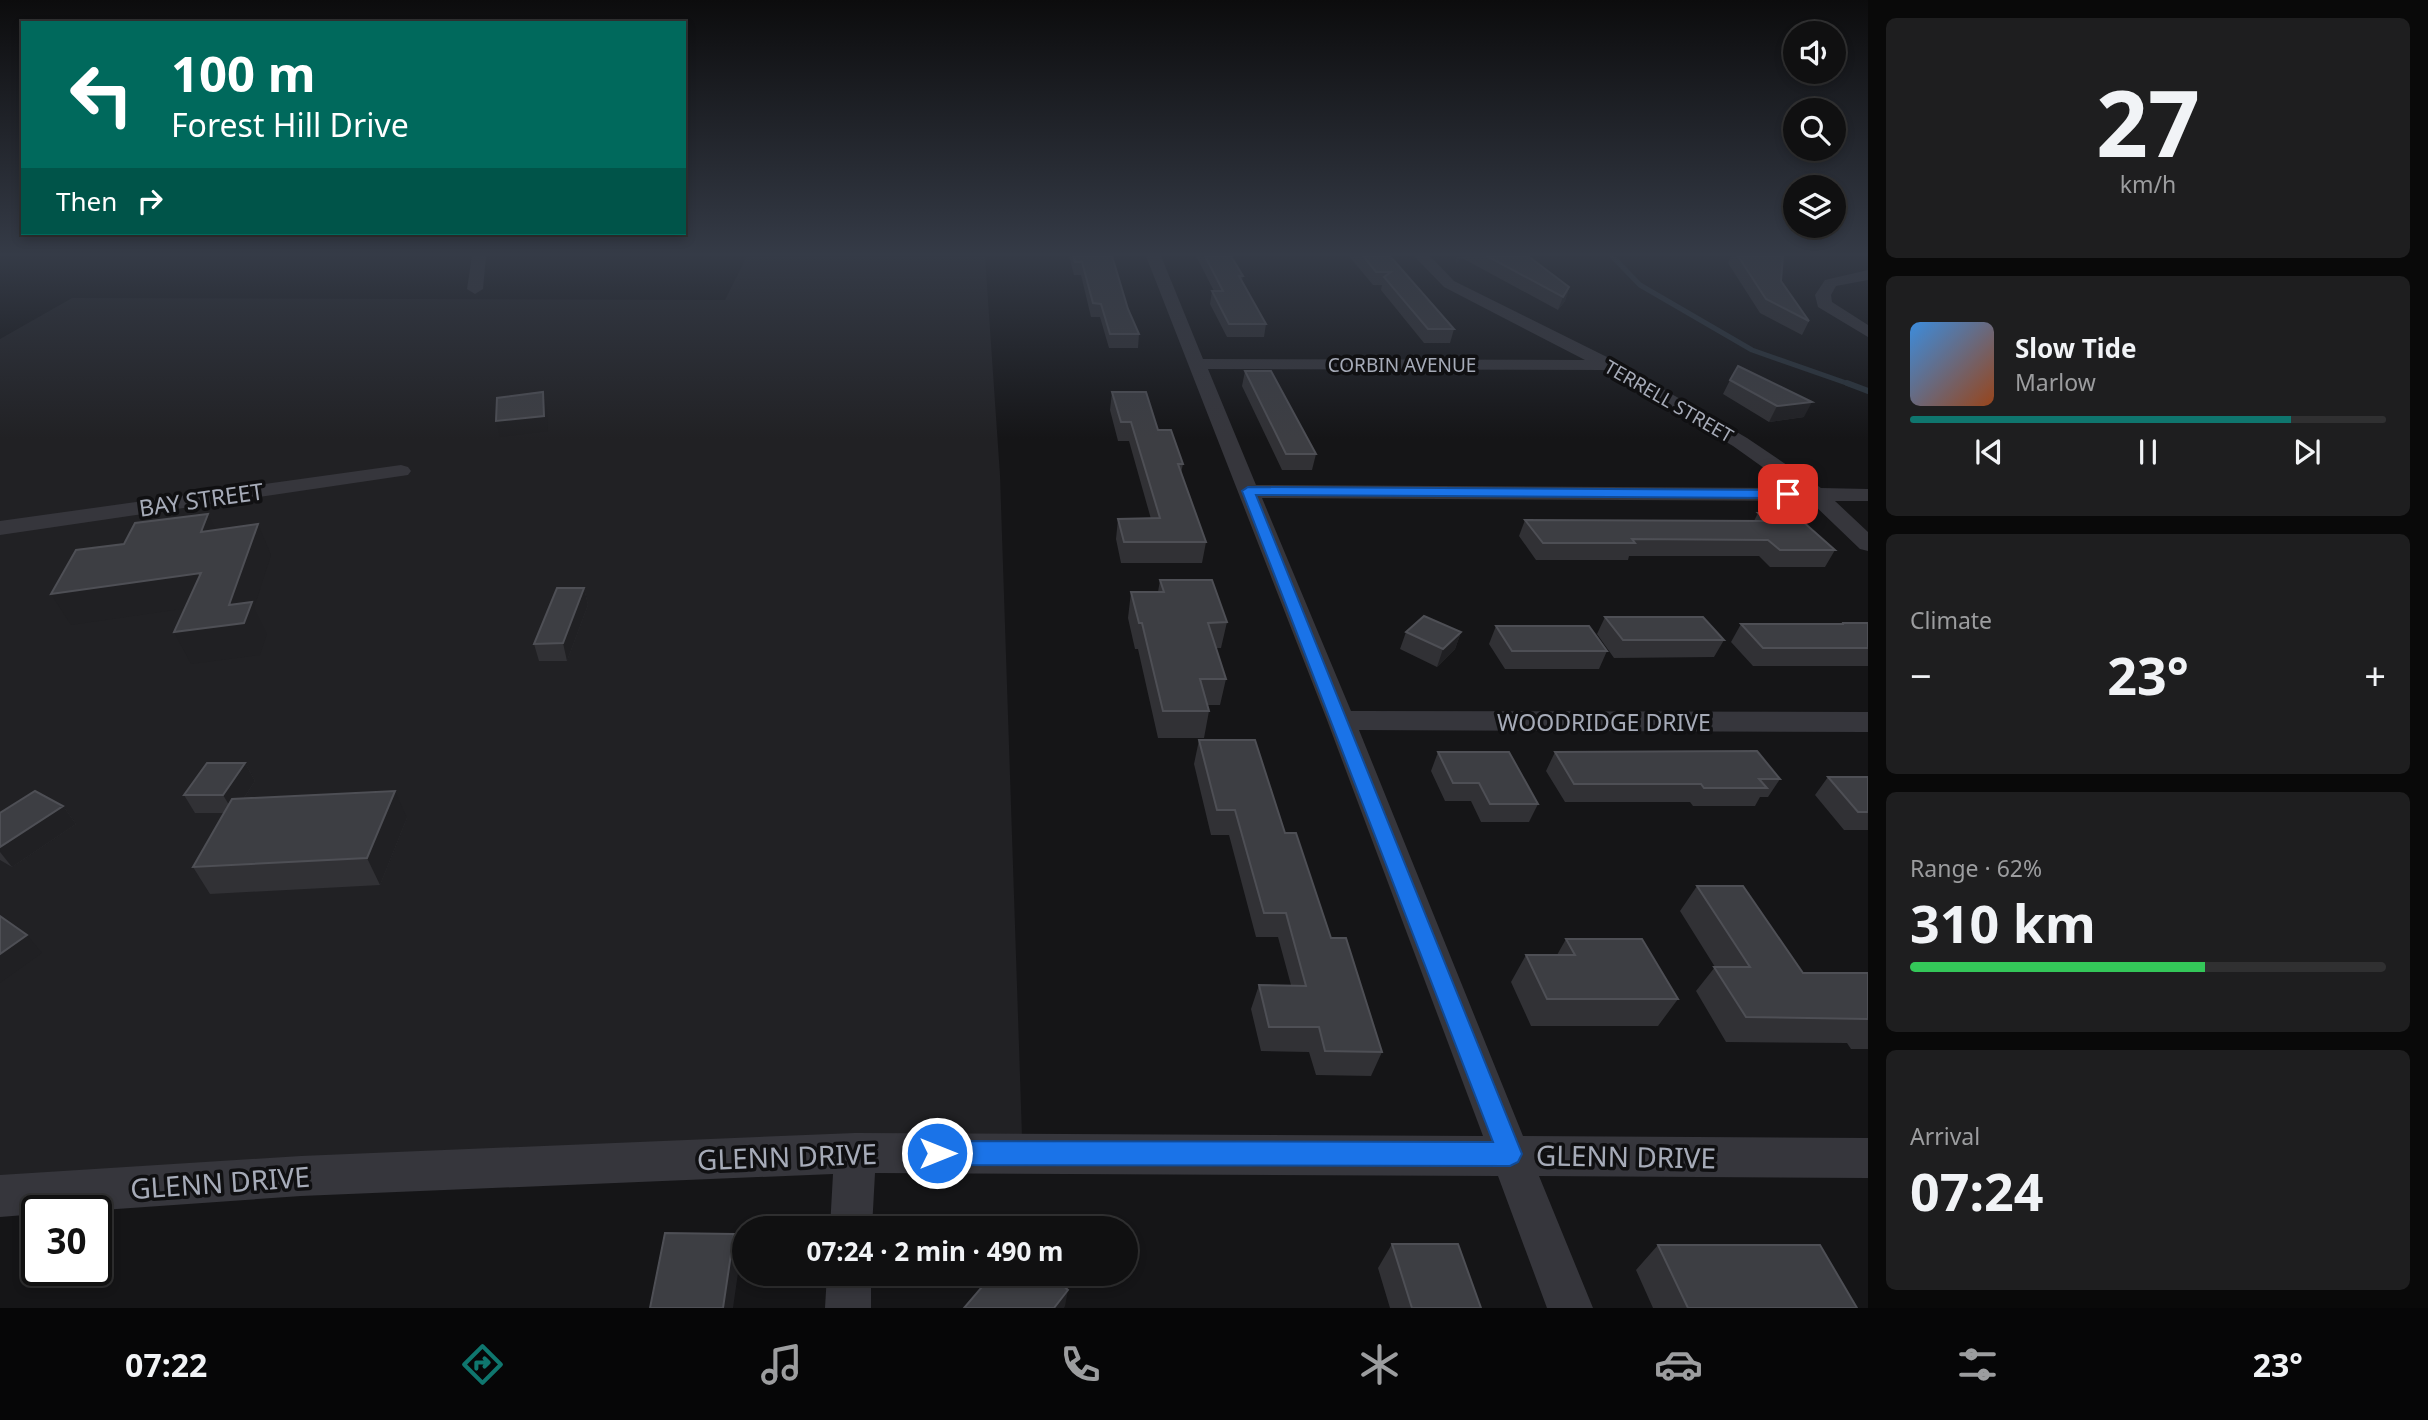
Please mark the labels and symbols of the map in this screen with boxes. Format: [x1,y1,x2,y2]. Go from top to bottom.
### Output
street label: CORBIN AVENUE [1328,352,1476,378]
street label: TERRELL STREET [1600,354,1739,449]
pin [1758,464,1818,524]
street label: BAY STREET [137,474,265,524]
street label: WOODRIDGE DRIVE [1497,706,1711,738]
position arrow [900,1116,974,1190]
street label: GLENN DRIVE [696,1134,878,1178]
street label: GLENN DRIVE [1536,1135,1716,1177]
street label: GLENN DRIVE [129,1157,311,1207]
speed limit sign: 30 [21,1195,112,1286]

